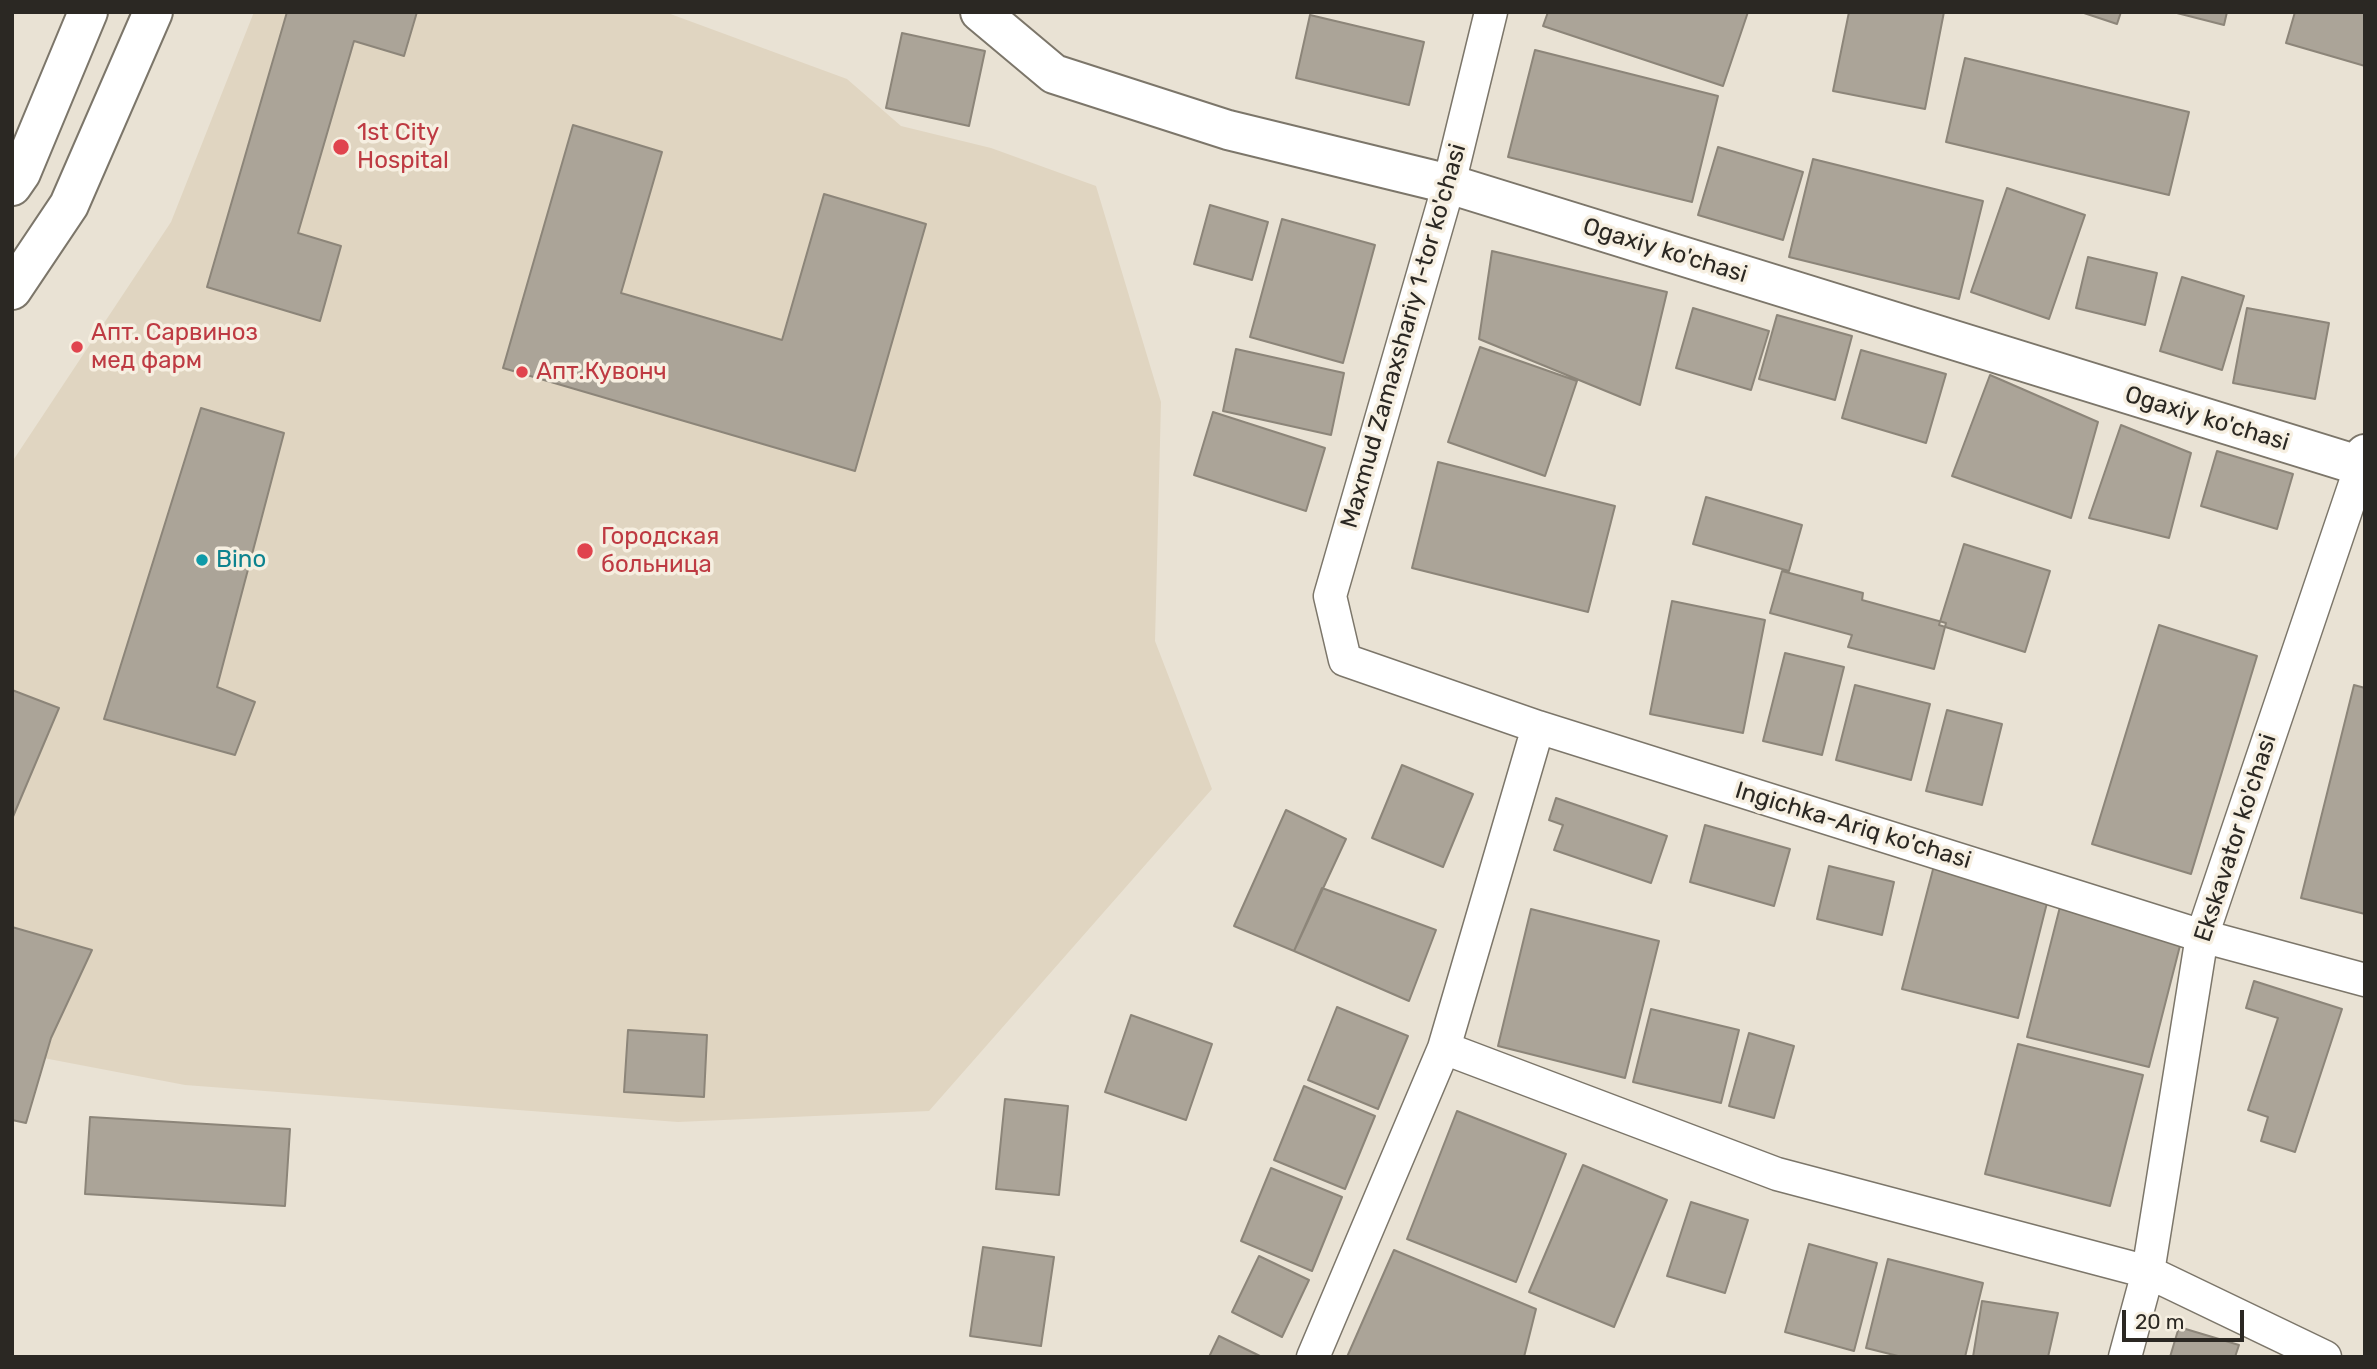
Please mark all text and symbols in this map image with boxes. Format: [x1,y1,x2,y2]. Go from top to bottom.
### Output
place label: 1st City Hospital [357,119,449,175]
marker: 1st City Hospital [331,137,351,157]
street label: Maxmud Zamaxshariy 1-tor ko'chasi [1335,140,1473,532]
street label: Ogaxiy ko'chasi [1579,212,1751,290]
place label: Апт. Сарвиноз мед фарм [91,319,258,375]
marker: Апт. Сарвиноз мед фарм [69,339,85,355]
place label: Апт.Кувонч [536,358,667,386]
marker: Апт.Кувонч [514,364,530,380]
street label: Ogaxiy ko'chasi [2121,380,2293,458]
place label: Городская больница [601,523,719,579]
marker: Городская больница [575,541,595,561]
place label: Bino [216,546,266,574]
marker: Bino [194,552,210,568]
street label: Ekskavator ko'chasi [2189,730,2283,946]
street label: Ingichka-Ariq ko'chasi [1732,776,1974,876]
scale bar [2125,1296,2248,1340]
text: 20 m [2135,1309,2184,1334]

